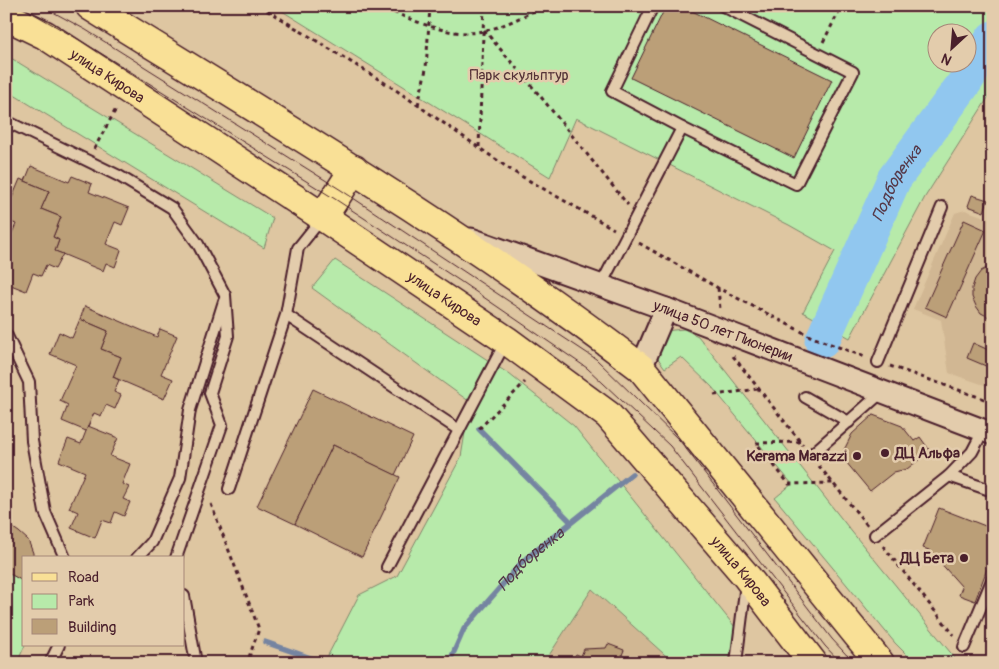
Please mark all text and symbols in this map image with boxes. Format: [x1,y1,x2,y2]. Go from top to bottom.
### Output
north arrow [926,22,976,72]
street label: улица Кирова [65,44,148,108]
text: N [939,50,955,69]
park label: Парк скульптур [469,66,569,85]
water label: Подборенка [868,140,927,224]
street label: улица Кирова [403,267,485,331]
street label: улица 50 лет Пионерии [649,296,795,367]
place label: ДЦ Альфа [894,444,960,463]
place label: Kerama Marazzi [746,447,847,466]
marker: ДЦ Альфа [879,447,891,459]
marker: Kerama Marazzi [851,450,863,462]
water label: Подборенка [493,522,570,595]
street label: улица Кирова [706,532,775,610]
place label: ДЦ Бета [899,549,954,568]
marker: ДЦ Бета [958,552,970,564]
legend [22,556,185,646]
text: Road [68,568,99,587]
text: Park [68,592,95,611]
text: Building [68,618,116,637]

